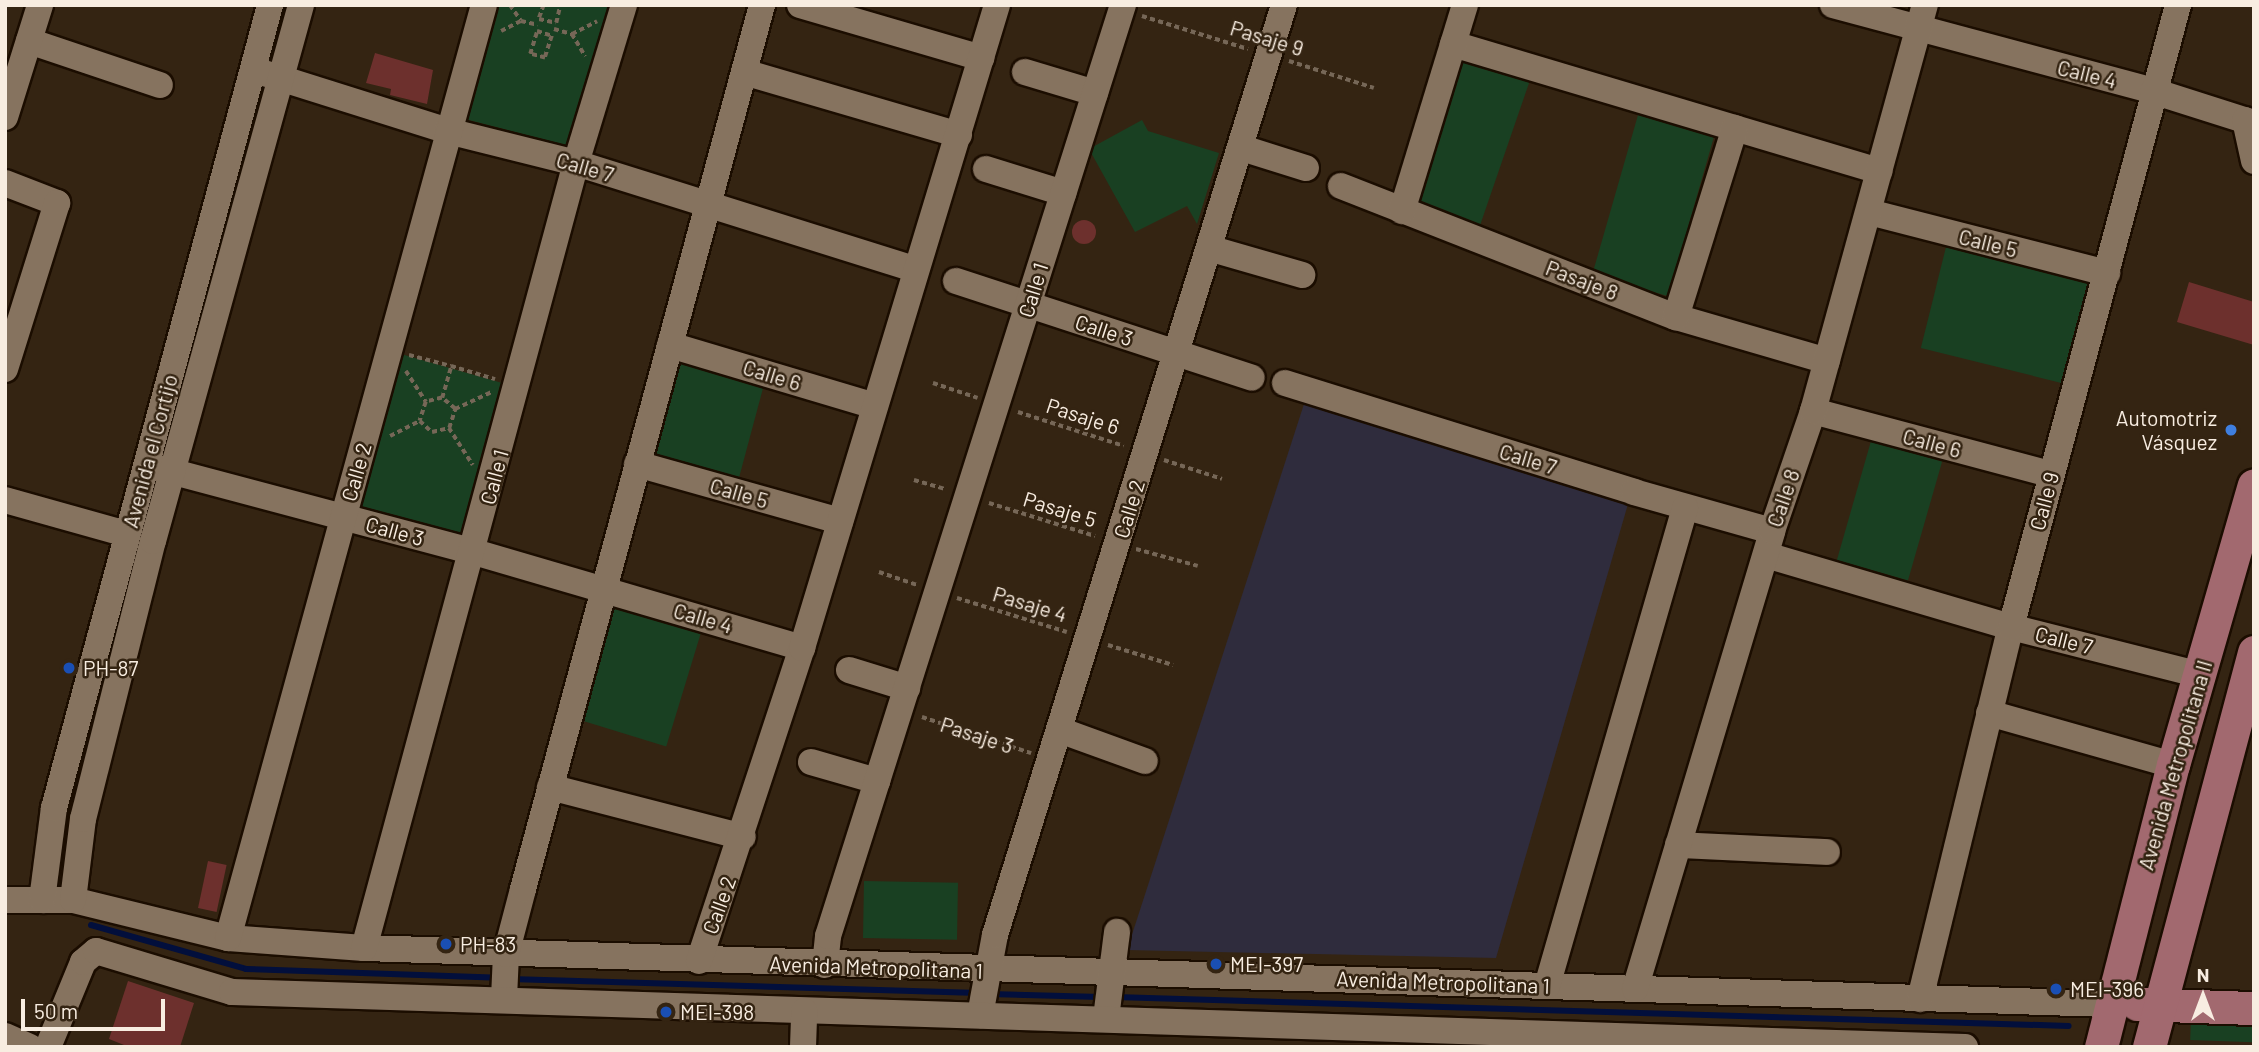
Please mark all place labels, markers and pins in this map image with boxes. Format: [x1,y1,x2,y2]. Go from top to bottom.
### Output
place label: Automotriz Vásquez [2116,405,2217,455]
marker: Automotriz Vásquez [2223,422,2239,438]
place label: PH-87 [83,655,138,681]
marker: PH-87 [61,660,77,676]
place label: PH-83 [460,931,516,957]
marker: PH-83 [438,936,454,952]
place label: MEI-397 [1230,951,1303,977]
marker: MEI-397 [1208,956,1224,972]
place label: MEI-396 [2070,976,2144,1002]
marker: MEI-396 [2048,981,2064,997]
place label: MEI-398 [680,999,754,1025]
marker: MEI-398 [658,1004,674,1020]

